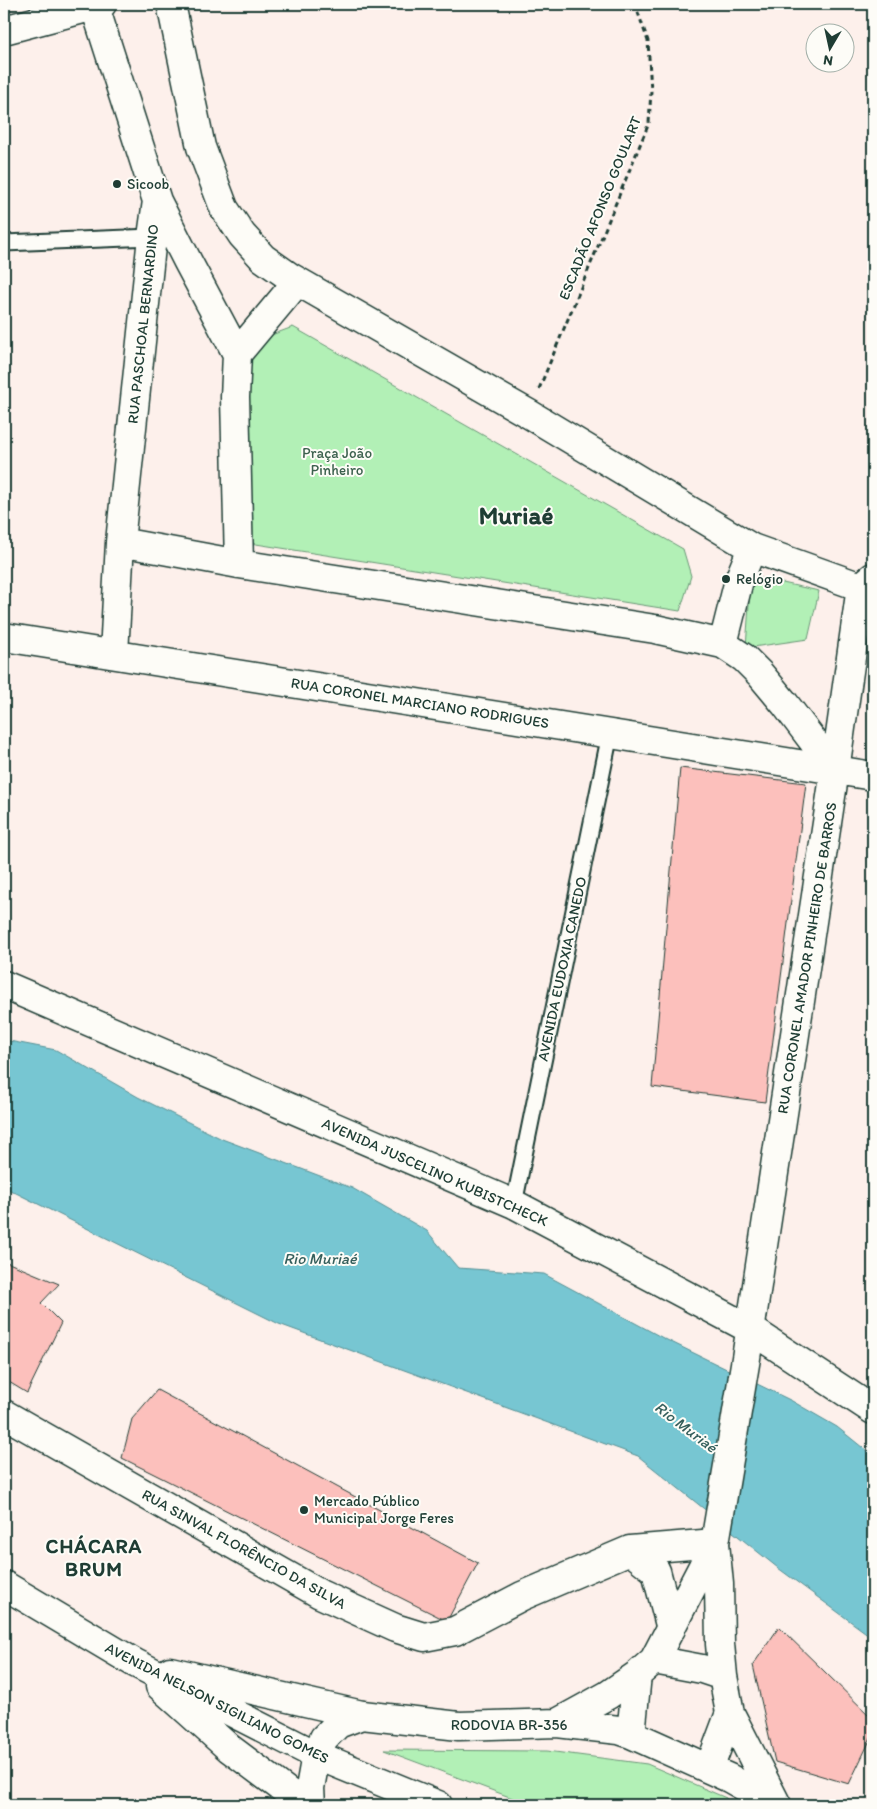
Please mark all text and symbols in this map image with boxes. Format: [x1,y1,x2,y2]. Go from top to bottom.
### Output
north arrow [804,22,854,72]
text: N [822,51,834,69]
street label: ESCADÃO AFONSO GOULART [555,113,645,302]
place label: Sicoob [127,175,170,193]
marker: Sicoob [111,178,123,190]
street label: RUA PASCHOAL BERNARDINO [124,223,162,425]
park label: Praça João Pinheiro [302,444,372,479]
district label: Muriaé [479,500,553,530]
place label: Relógio [736,570,783,588]
marker: Relógio [720,573,732,585]
street label: RUA CORONEL MARCIANO RODRIGUES [290,674,550,732]
street label: RUA CORONEL AMADOR PINHEIRO DE BARROS [773,801,841,1115]
street label: AVENIDA EUDOXIA CANEDO [534,875,590,1063]
street label: AVENIDA JUSCELINO KUBISTCHECK [319,1114,551,1230]
water label: Rio Muriaé [283,1249,358,1268]
water label: Rio Muriaé [651,1397,722,1457]
street label: RUA SINVAL FLORÊNCIO DA SILVA [139,1485,350,1613]
place label: Mercado Público Municipal Jorge Feres [314,1492,454,1527]
marker: Mercado Público Municipal Jorge Feres [298,1504,310,1516]
district label: CHÁCARA BRUM [46,1534,142,1581]
street label: AVENIDA NELSON SIGILIANO GOMES [102,1638,332,1768]
street label: RODOVIA BR-356 [451,1716,567,1734]

